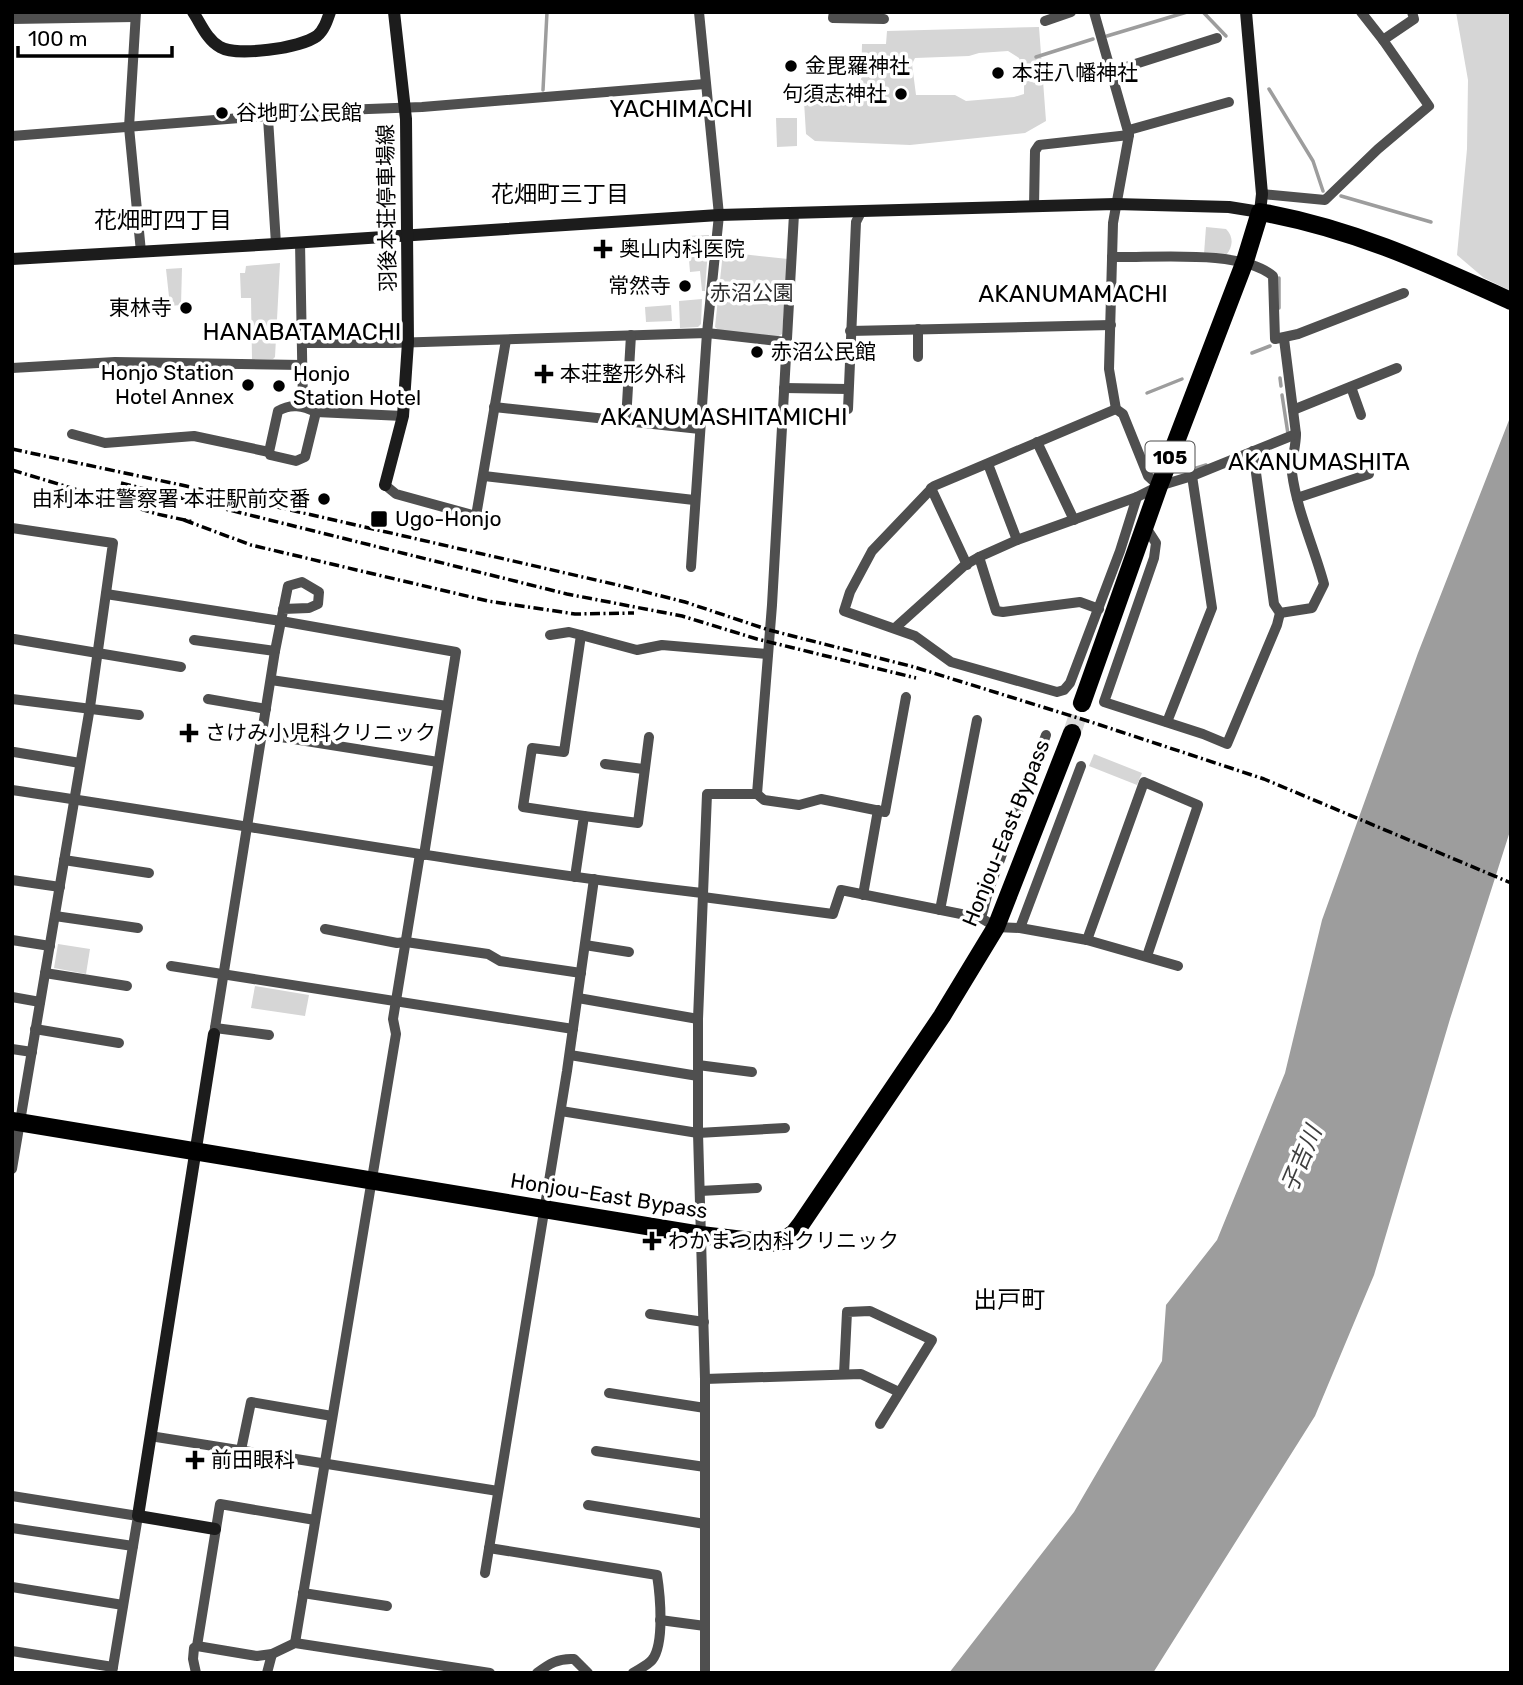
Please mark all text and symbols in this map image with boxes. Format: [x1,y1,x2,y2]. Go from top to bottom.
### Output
scale bar [18,14,172,58]
text: 100 m [28,26,87,51]
place label: 金毘羅神社 [805,53,910,78]
marker: 金毘羅神社 [783,58,799,74]
place label: 本荘八幡神社 [1012,60,1138,85]
marker: 本荘八幡神社 [990,65,1006,81]
place label: 句須志神社 [782,81,887,106]
marker: 句須志神社 [893,86,909,102]
district label: YACHIMACHI [609,95,753,123]
place label: 谷地町公民館 [236,100,362,125]
marker: 谷地町公民館 [214,105,230,121]
street label: 羽後本荘停車場線 [373,124,400,292]
district label: 花畑町三丁目 [491,180,629,208]
district label: 花畑町四丁目 [94,206,232,234]
place label: 奥山内科医院 [619,236,745,261]
marker: 奥山内科医院 [593,239,613,259]
place label: 常然寺 [608,273,671,298]
marker: 常然寺 [677,278,693,294]
park label: 赤沼公園 [710,280,794,305]
district label: AKANUMAMACHI [978,280,1168,308]
place label: 東林寺 [109,295,172,320]
marker: 東林寺 [178,300,194,316]
district label: HANABATAMACHI [203,318,401,346]
place label: 赤沼公民館 [771,339,876,364]
marker: 赤沼公民館 [749,344,765,360]
place label: Honjo Station Hotel Annex [101,360,234,409]
place label: Honjo Station Hotel [293,361,421,410]
place label: 本荘整形外科 [560,361,686,386]
marker: 本荘整形外科 [534,364,554,384]
marker: Honjo Station Hotel Annex [240,377,256,393]
marker: Honjo Station Hotel [271,378,287,394]
district label: AKANUMASHITAMICHI [600,403,848,431]
road number: 105 [1146,442,1194,472]
district label: AKANUMASHITA [1228,448,1410,476]
place label: 由利本荘警察署 本荘駅前交番 [32,486,310,511]
marker: 由利本荘警察署 本荘駅前交番 [316,491,332,507]
place label: Ugo-Honjo [395,506,501,531]
marker: Ugo-Honjo [369,509,389,529]
place label: さけみ小児科クリニック [205,720,436,745]
marker: さけみ小児科クリニック [179,723,199,743]
street label: Honjou-East Bypass [957,736,1054,930]
water label: 子吉川 [1275,1119,1329,1196]
street label: Honjou-East Bypass [509,1168,709,1223]
place label: わかまつ内科クリニック [668,1228,899,1253]
marker: わかまつ内科クリニック [642,1231,662,1251]
district label: 出戸町 [973,1286,1045,1314]
place label: 前田眼科 [211,1447,295,1472]
marker: 前田眼科 [185,1450,205,1470]

